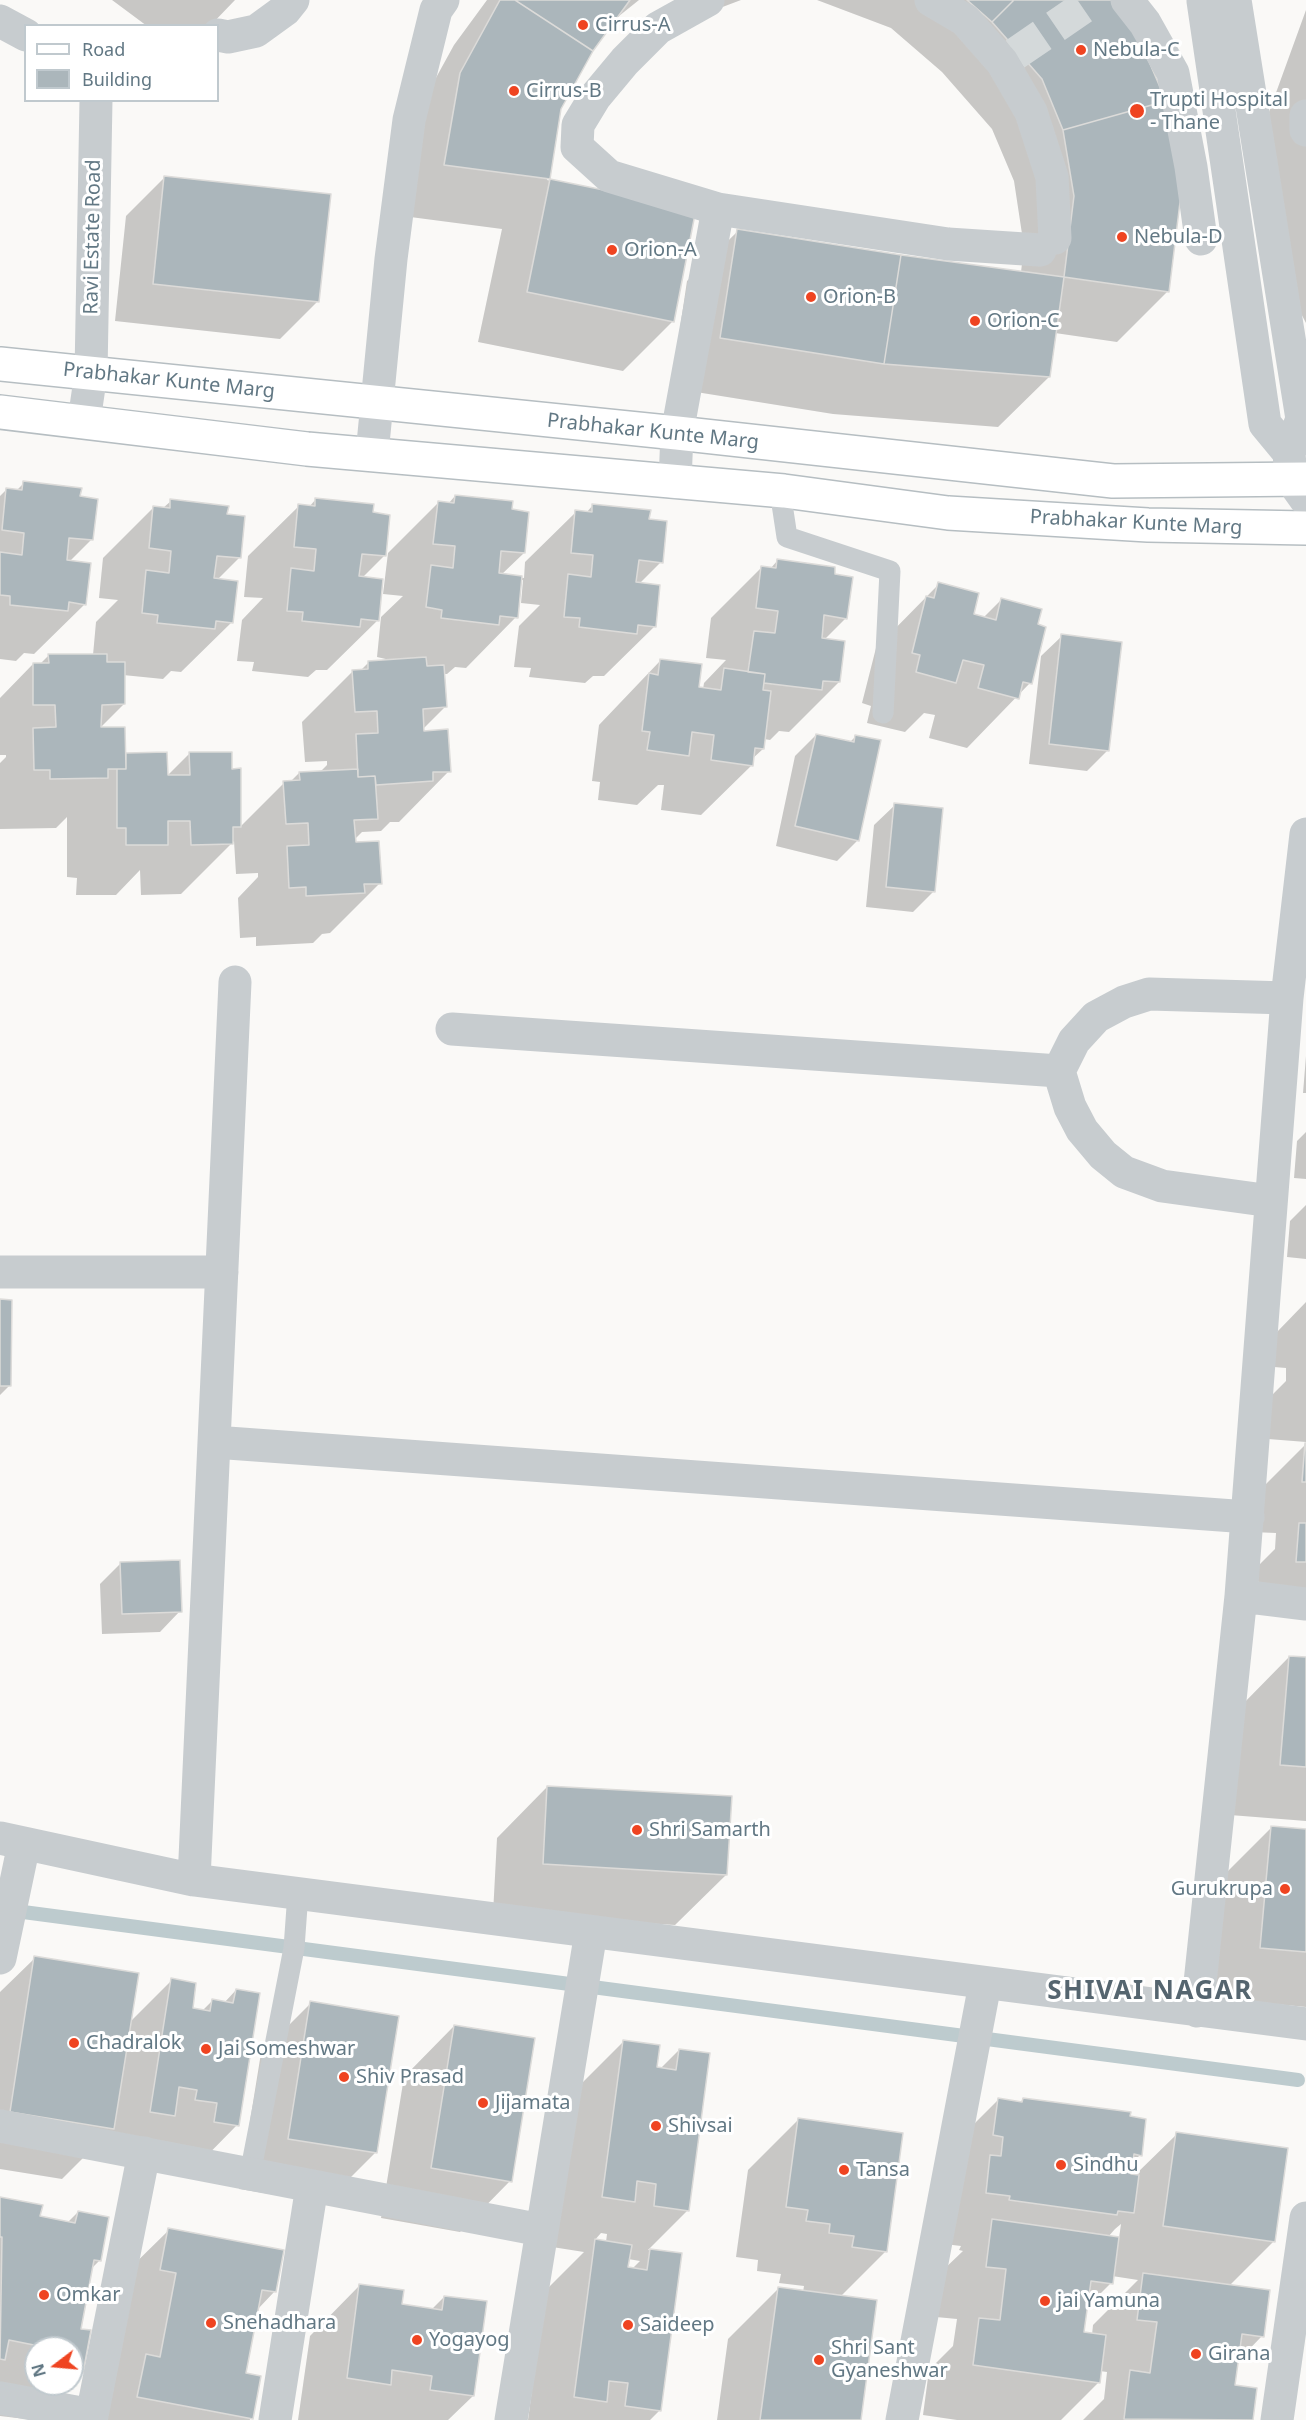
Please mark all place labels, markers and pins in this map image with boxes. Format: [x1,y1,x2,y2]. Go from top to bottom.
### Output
place label: Cirrus-A [595,13,670,37]
marker: Cirrus-A [576,18,590,32]
place label: Nebula-C [1093,38,1180,62]
marker: Nebula-C [1074,43,1088,57]
place label: Cirrus-B [526,79,602,103]
marker: Cirrus-B [507,84,521,98]
place label: Trupti Hospital - Thane [1150,88,1288,135]
marker: Trupti Hospital - Thane [1128,102,1146,120]
place label: Nebula-D [1134,225,1223,249]
marker: Nebula-D [1115,230,1129,244]
place label: Orion-A [624,238,697,262]
marker: Orion-A [605,243,619,257]
place label: Orion-B [823,285,896,309]
marker: Orion-B [804,290,818,304]
place label: Orion-C [987,309,1060,333]
marker: Orion-C [968,314,982,328]
place label: Shri Samarth [649,1818,771,1842]
marker: Shri Samarth [630,1823,644,1837]
place label: Gurukrupa [1171,1877,1273,1901]
marker: Gurukrupa [1278,1882,1292,1896]
place label: Chadralok [86,2031,182,2055]
marker: Chadralok [67,2036,81,2050]
place label: Jai Someshwar [218,2037,355,2061]
marker: Jai Someshwar [199,2042,213,2056]
place label: Shiv Prasad [356,2065,464,2089]
marker: Shiv Prasad [337,2070,351,2084]
place label: Jijamata [495,2091,570,2115]
marker: Jijamata [476,2096,490,2110]
place label: Shivsai [668,2114,733,2138]
marker: Shivsai [649,2119,663,2133]
place label: Sindhu [1073,2153,1139,2177]
place label: Tansa [856,2158,910,2182]
marker: Sindhu [1054,2158,1068,2172]
marker: Tansa [837,2163,851,2177]
place label: Omkar [56,2283,120,2307]
marker: Omkar [37,2288,51,2302]
place label: jai Yamuna [1057,2289,1160,2313]
marker: jai Yamuna [1038,2294,1052,2308]
place label: Snehadhara [223,2311,336,2335]
place label: Saideep [640,2313,715,2337]
marker: Snehadhara [204,2316,218,2330]
marker: Saideep [621,2318,635,2332]
place label: Yogayog [429,2328,510,2352]
marker: Yogayog [410,2333,424,2347]
place label: Shri Sant Gyaneshwar [831,2336,948,2383]
place label: Girana [1208,2342,1270,2366]
marker: Girana [1189,2347,1203,2361]
marker: Shri Sant Gyaneshwar [812,2353,826,2367]

